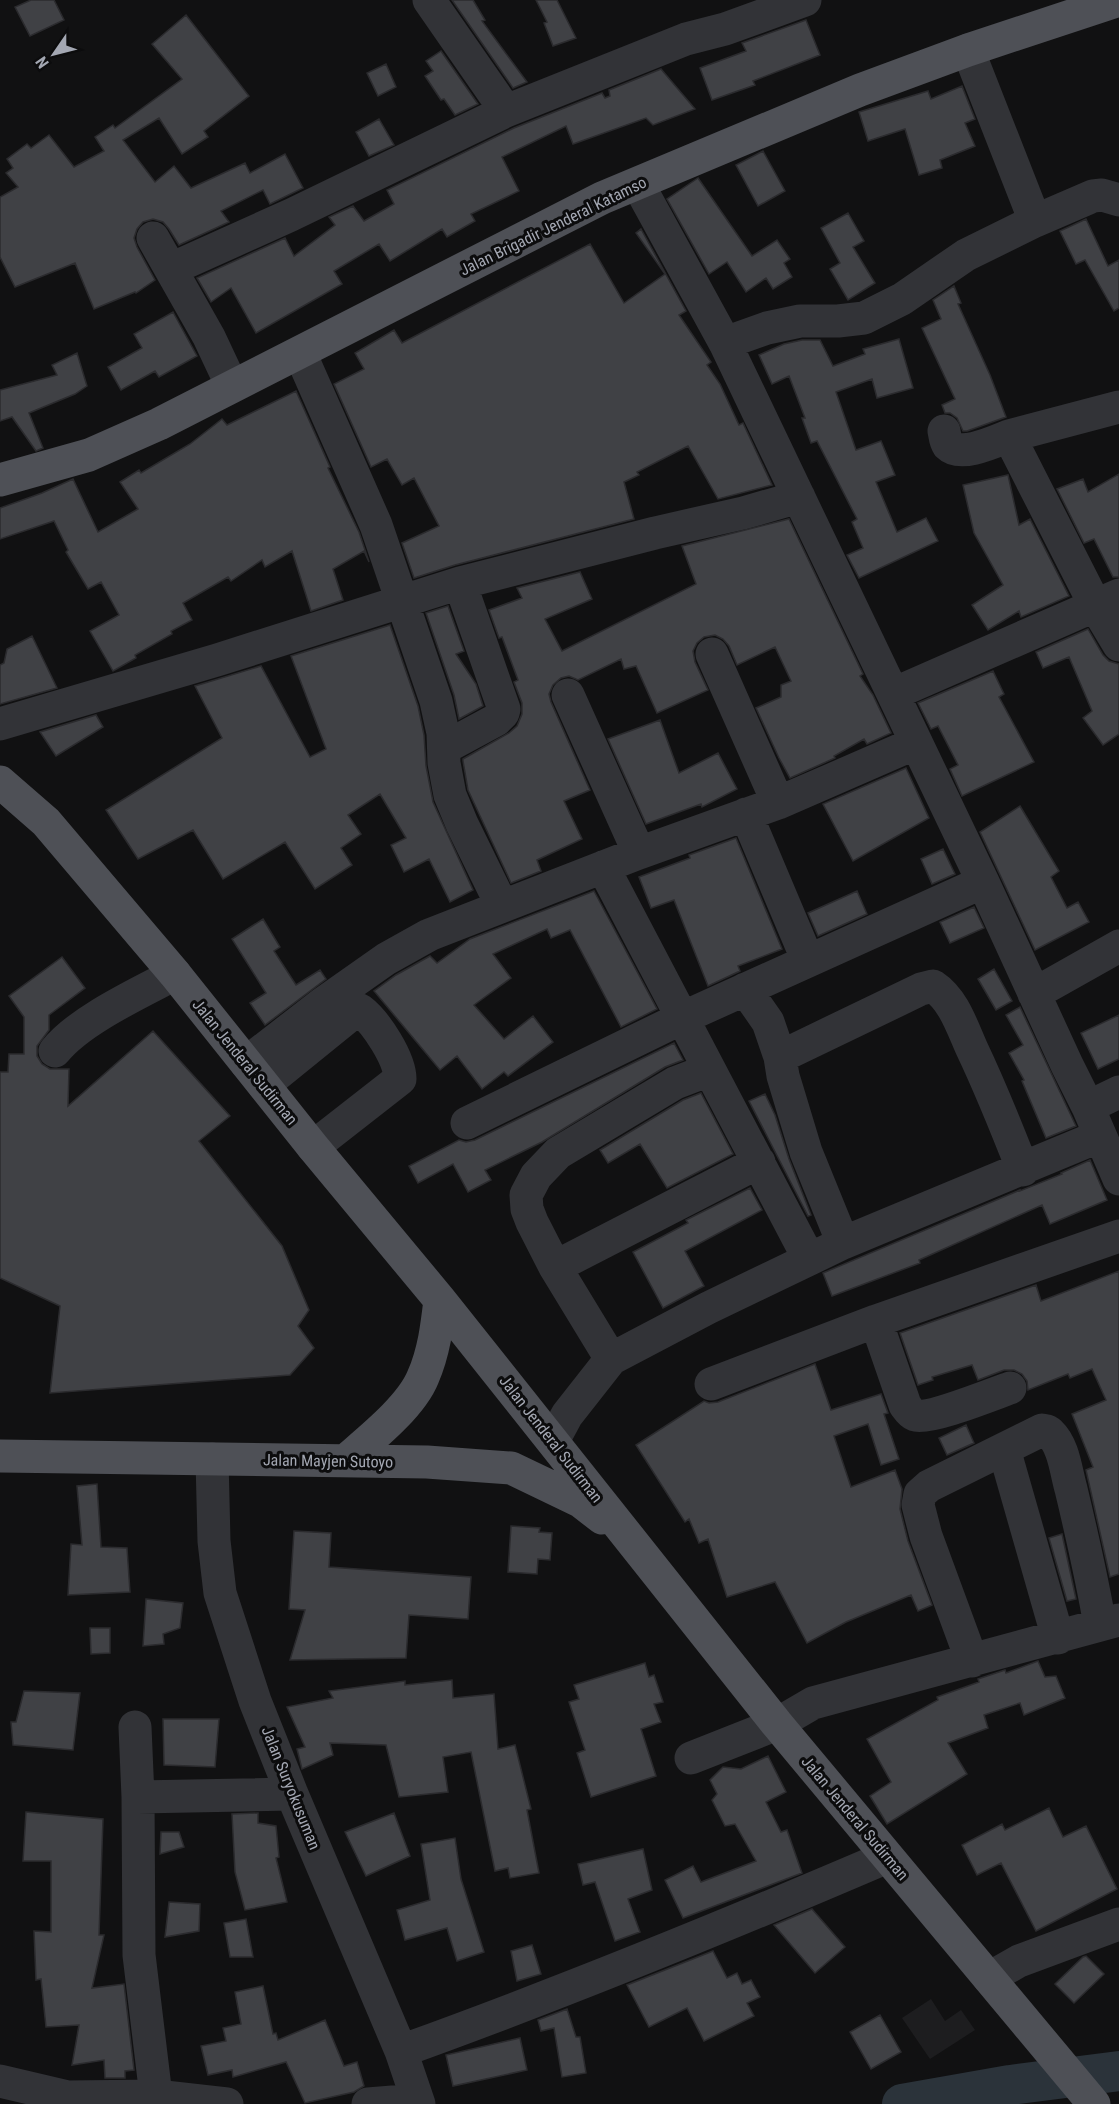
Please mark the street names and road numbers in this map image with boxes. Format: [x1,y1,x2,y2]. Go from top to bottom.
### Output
street label: Jalan Brigadir Jenderal Katamso [457,172,649,280]
street label: Jalan Jenderal Sudirman [188,995,302,1129]
street label: Jalan Jenderal Sudirman [495,1372,607,1506]
street label: Jalan Mayjen Sutoyo [263,1450,393,1472]
street label: Jalan Suryokusuman [258,1724,324,1852]
street label: Jalan Jenderal Sudirman [798,1752,912,1884]

